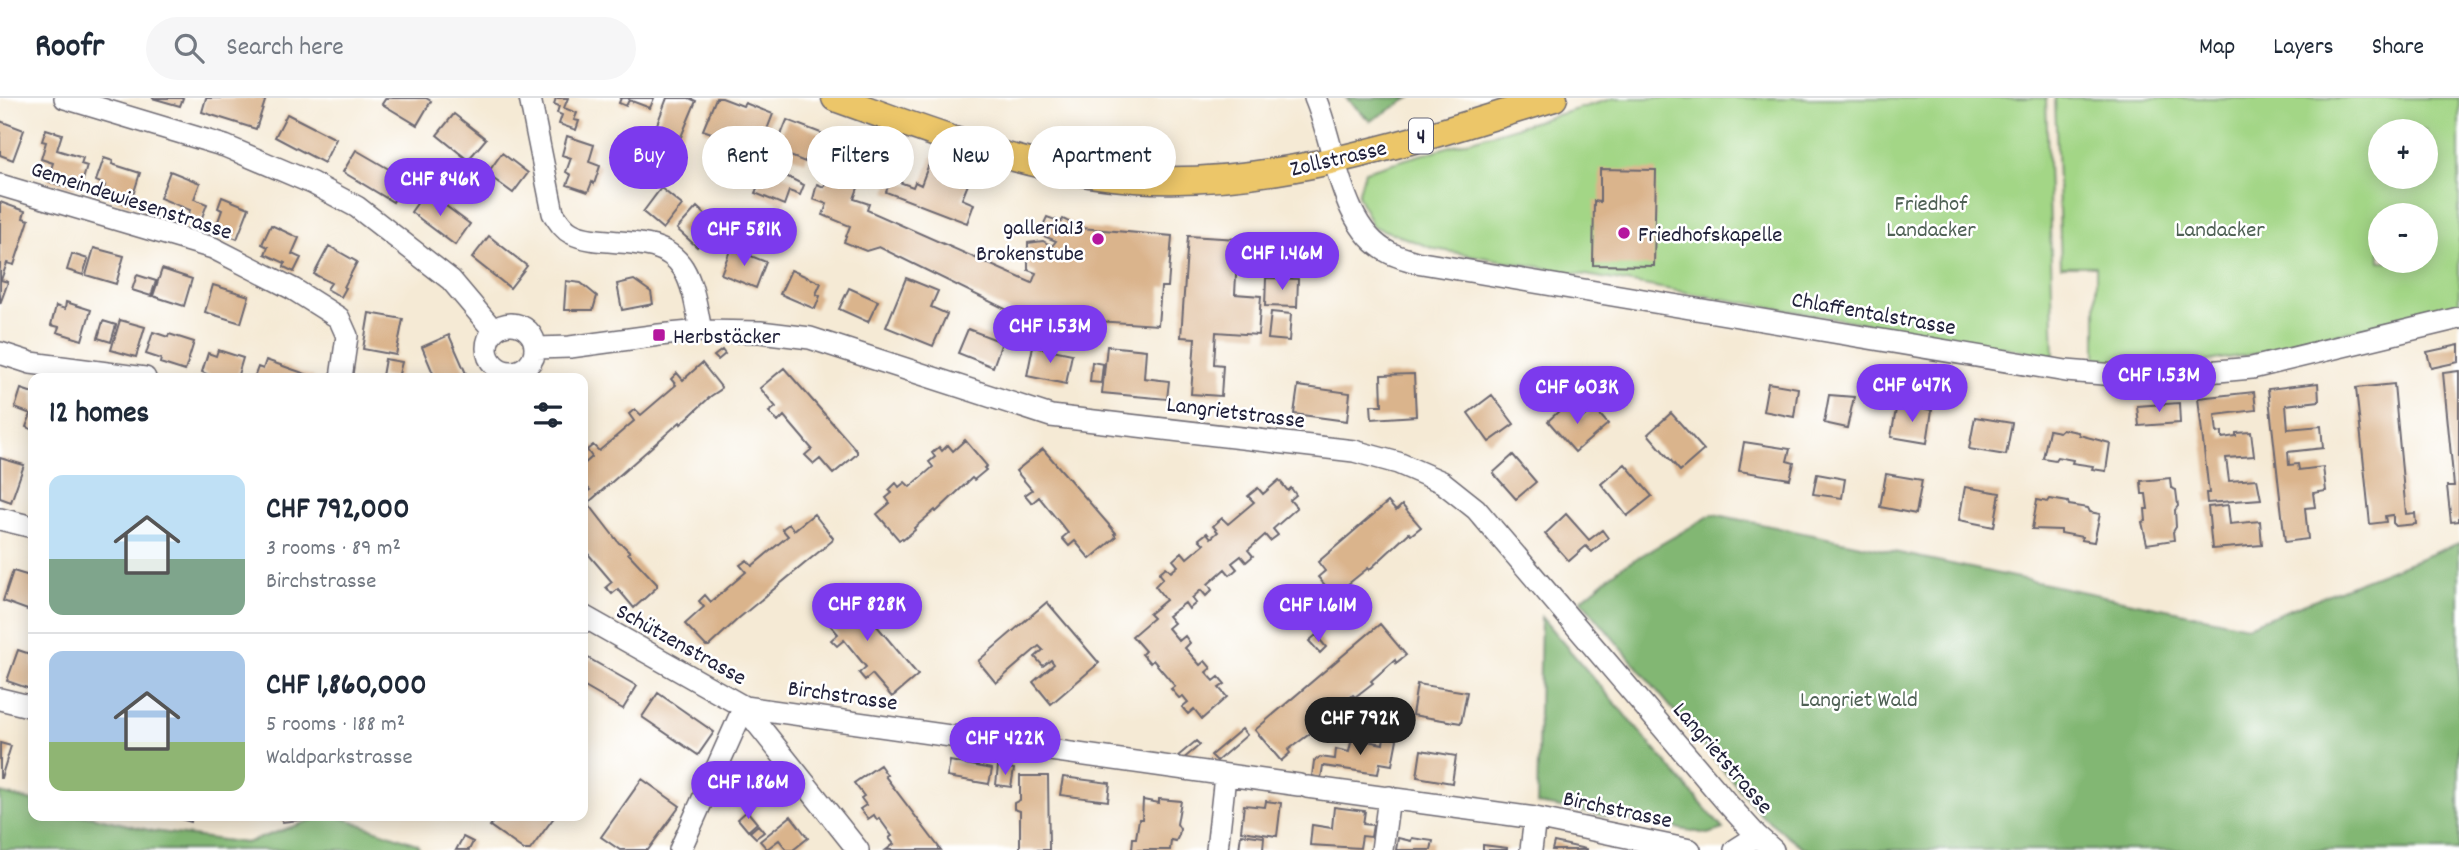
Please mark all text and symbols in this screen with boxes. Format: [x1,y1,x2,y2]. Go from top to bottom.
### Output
search box [146,17,636,80]
text: Roofr [35,25,104,72]
icon: search [170,29,208,67]
text: Search here [226,30,344,67]
text: Map [2199,31,2235,65]
text: Layers [2273,31,2334,65]
text: Share [2372,31,2424,65]
road number: 4 [1409,118,1433,154]
map controls [2368,119,2438,273]
button: + [2368,119,2438,189]
chip: Buy [609,126,688,189]
chip: Rent [702,126,793,189]
chip: Filters [807,126,914,189]
chip: New [928,126,1014,189]
chip: Apartment [1028,126,1176,189]
street label: Zollstrasse [1287,133,1390,188]
street label: Gemeindewiesenstrasse [26,154,236,250]
pin: CHF 846K [368,158,512,218]
text: CHF 846K [400,164,480,197]
park label: Friedhof Landacker [1886,189,1976,248]
button: − [2368,203,2438,273]
pin: CHF 581K [672,208,816,268]
place label: galleria13 Brokenstube [976,213,1084,272]
text: CHF 581K [707,214,781,247]
park label: Landacker [2175,215,2265,248]
place label: Friedhofskapelle [1638,220,1782,253]
marker: Friedhofskapelle [1616,225,1632,241]
marker: galleria13 Brokenstube [1090,231,1106,247]
pin: CHF 1.46M [1202,232,1362,292]
text: CHF 1.46M [1241,238,1323,271]
street label: Chlaffentalstrasse [1789,285,1958,346]
pin: CHF 1.53M [970,306,1130,365]
text: CHF 1.53M [1009,311,1091,344]
place label: Herbstäcker [673,322,781,355]
marker: Herbstäcker [651,327,667,343]
pin: CHF 1.53M [2079,354,2239,414]
text: CHF 1.53M [2118,360,2200,393]
pin: CHF 647K [1840,364,1984,424]
pin: CHF 603K [1505,366,1649,426]
text: CHF 647K [1873,370,1951,403]
text: CHF 603K [1535,372,1619,405]
street label: Langrietstrasse [1164,390,1307,439]
text: 12 homes [49,394,149,437]
icon: filters [529,396,567,434]
text: CHF 792,000 [266,490,410,533]
icon: home [105,503,189,587]
text: 3 rooms · 89 m² [266,533,401,566]
text: Birchstrasse [266,566,376,599]
pin: CHF 828K [795,584,939,643]
pin: CHF 1.61M [1238,584,1398,644]
text: CHF 828K [828,589,906,622]
text: CHF 1.61M [1279,590,1357,623]
street label: Schützenstrasse [609,597,752,696]
text: CHF 1,860,000 [266,666,427,709]
street label: Birchstrasse [786,673,899,721]
icon: home [105,679,189,763]
park label: Langriet Wald [1800,685,1918,718]
street label: Langrietstrasse [1663,696,1779,823]
pin: CHF 792K [1288,698,1432,757]
text: CHF 792K [1321,703,1399,736]
text: 5 rooms · 188 m² [266,709,405,742]
pin: CHF 422K [933,718,1077,777]
text: CHF 422K [966,723,1044,756]
text: Waldparkstrasse [266,742,413,775]
pin: CHF 1.86M [668,762,828,821]
text: CHF 1.86M [707,767,789,800]
street label: Birchstrasse [1560,784,1675,839]

